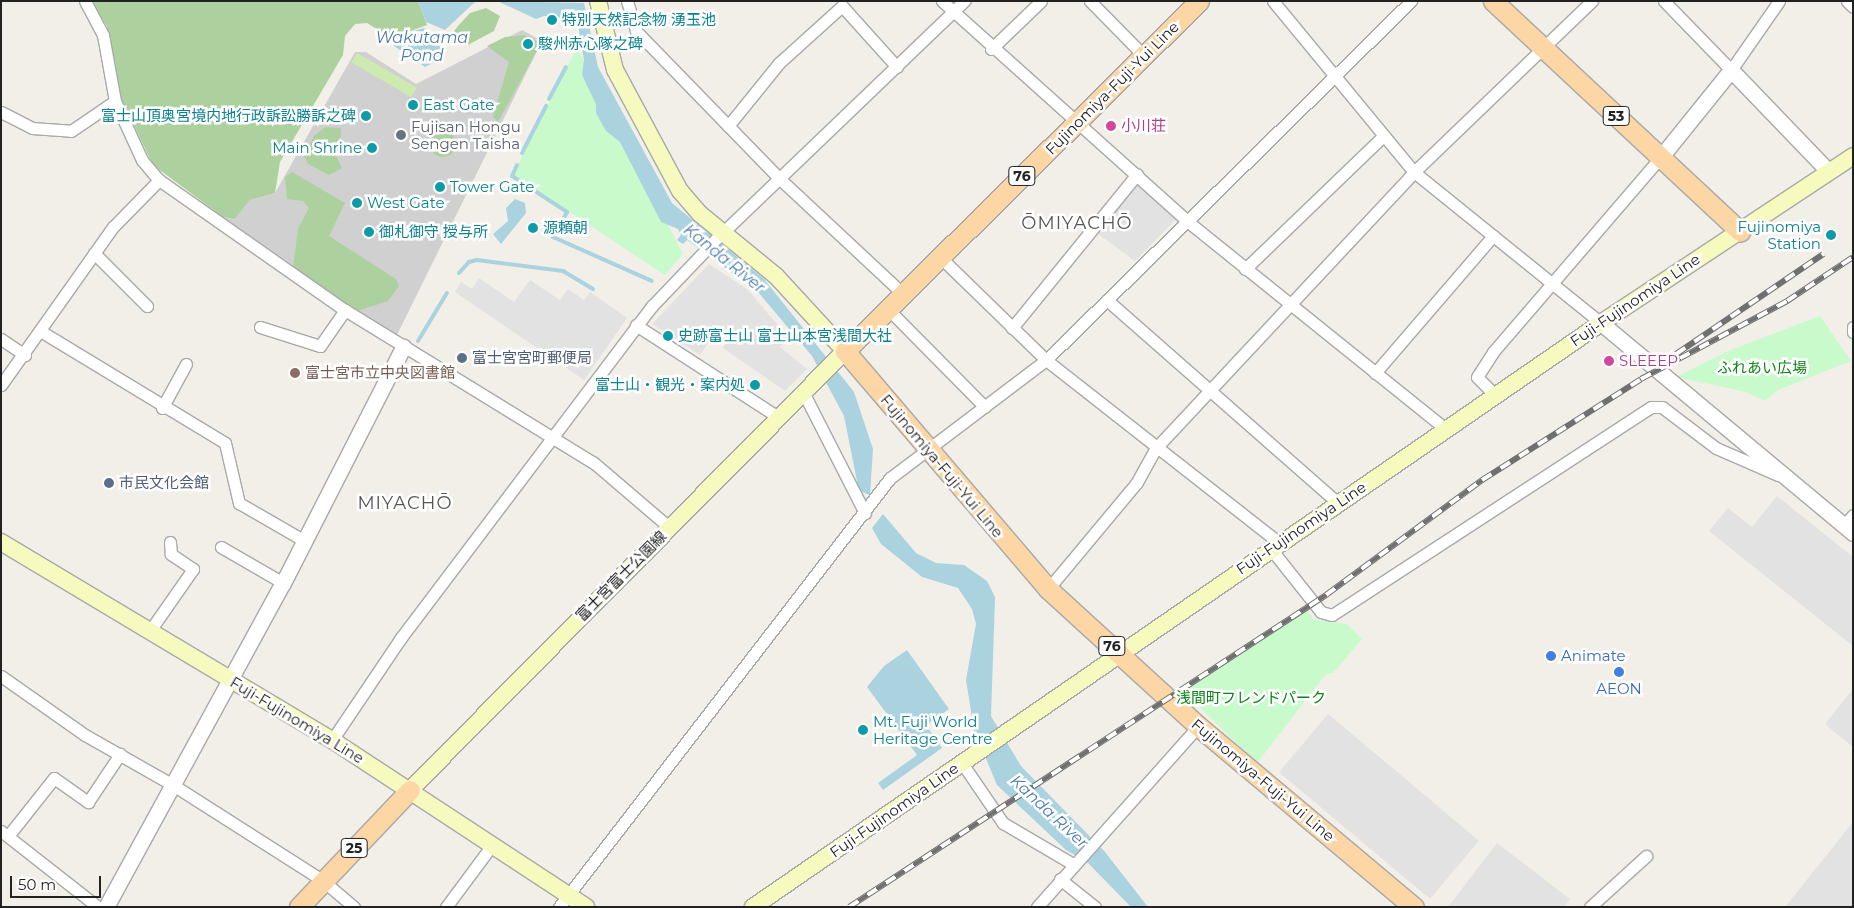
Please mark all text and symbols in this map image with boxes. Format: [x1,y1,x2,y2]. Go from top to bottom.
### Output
place label: 特別天然記念物 湧玉池 [562,11,716,29]
marker: 特別天然記念物 湧玉池 [546,14,558,26]
street label: Fujinomiya-Fuji-Yui Line [1042,18,1182,158]
water label: Wakutama Pond [376,28,468,66]
place label: 駿州赤心隊之碑 [538,35,643,53]
marker: 駿州赤心隊之碑 [522,38,534,50]
place label: East Gate [423,96,494,114]
marker: East Gate [407,99,419,111]
road number: 53 [1602,104,1630,128]
place label: 富士山頂奥宮境内地行政訴訟勝訴之碑 [101,107,356,125]
marker: 富士山頂奥宮境内地行政訴訟勝訴之碑 [360,110,372,122]
place label: Fujisan Hongu Sengen Taisha [411,117,521,152]
place label: 小川荘 [1121,117,1166,135]
marker: 小川荘 [1105,120,1117,132]
marker: Fujisan Hongu Sengen Taisha [395,129,407,141]
place label: Main Shrine [272,139,362,157]
marker: Main Shrine [366,142,378,154]
road number: 76 [1008,165,1036,188]
place label: Tower Gate [450,178,534,196]
marker: Tower Gate [434,181,446,193]
place label: West Gate [367,194,445,212]
marker: West Gate [351,197,363,209]
district label: ŌMIYACHŌ [1020,212,1134,234]
place label: Fujinomiya Station [1737,217,1821,252]
place label: 源頼朝 [543,219,588,237]
water label: Kanda River [680,220,768,298]
marker: 源頼朝 [527,222,539,234]
place label: 御札御守 授与所 [379,223,488,241]
marker: 御札御守 授与所 [363,226,375,238]
marker: Fujinomiya Station [1825,229,1837,241]
street label: Fuji-Fujinomiya Line [1567,250,1703,350]
place label: 史跡富士山 富士山本宮浅間大社 [678,327,892,345]
marker: 史跡富士山 富士山本宮浅間大社 [662,330,674,342]
place label: 富士宮宮町郵便局 [472,349,592,367]
marker: 富士宮宮町郵便局 [456,352,468,364]
place label: SLEEEP [1619,352,1678,370]
marker: SLEEEP [1603,355,1615,367]
park label: ふれあい広場 [1717,359,1807,377]
place label: 富士宮市立中央図書館 [305,364,455,382]
marker: 富士宮市立中央図書館 [289,367,301,379]
place label: 富士山・観光・案内処 [595,376,745,394]
marker: 富士山・観光・案内処 [749,379,761,391]
street label: Fujinomiya-Fuji-Yui Line [877,391,1007,541]
place label: 市民文化会館 [119,474,209,492]
marker: 市民文化会館 [103,477,115,489]
street label: Fuji-Fujinomiya Line [1233,478,1369,578]
district label: MIYACHŌ [357,492,453,514]
street label: 富士宮富士公園線 [572,527,670,625]
road number: 76 [1098,634,1126,658]
place label: Animate [1561,647,1626,665]
marker: Animate [1545,650,1557,662]
marker: AEON [1613,666,1625,678]
street label: Fuji-Fujinomiya Line [227,673,367,767]
place label: AEON [1596,680,1642,698]
park label: 浅間町フレンドパーク [1176,689,1326,707]
place label: Mt. Fuji World Heritage Centre [873,712,992,747]
street label: Fujinomiya-Fuji-Yui Line [1188,715,1338,845]
marker: Mt. Fuji World Heritage Centre [857,724,869,736]
street label: Fuji-Fujinomiya Line [826,759,962,861]
water label: Kanda River [1006,771,1092,853]
road number: 25 [340,836,368,860]
scale bar [12,866,104,898]
text: 50 m [18,875,56,894]

